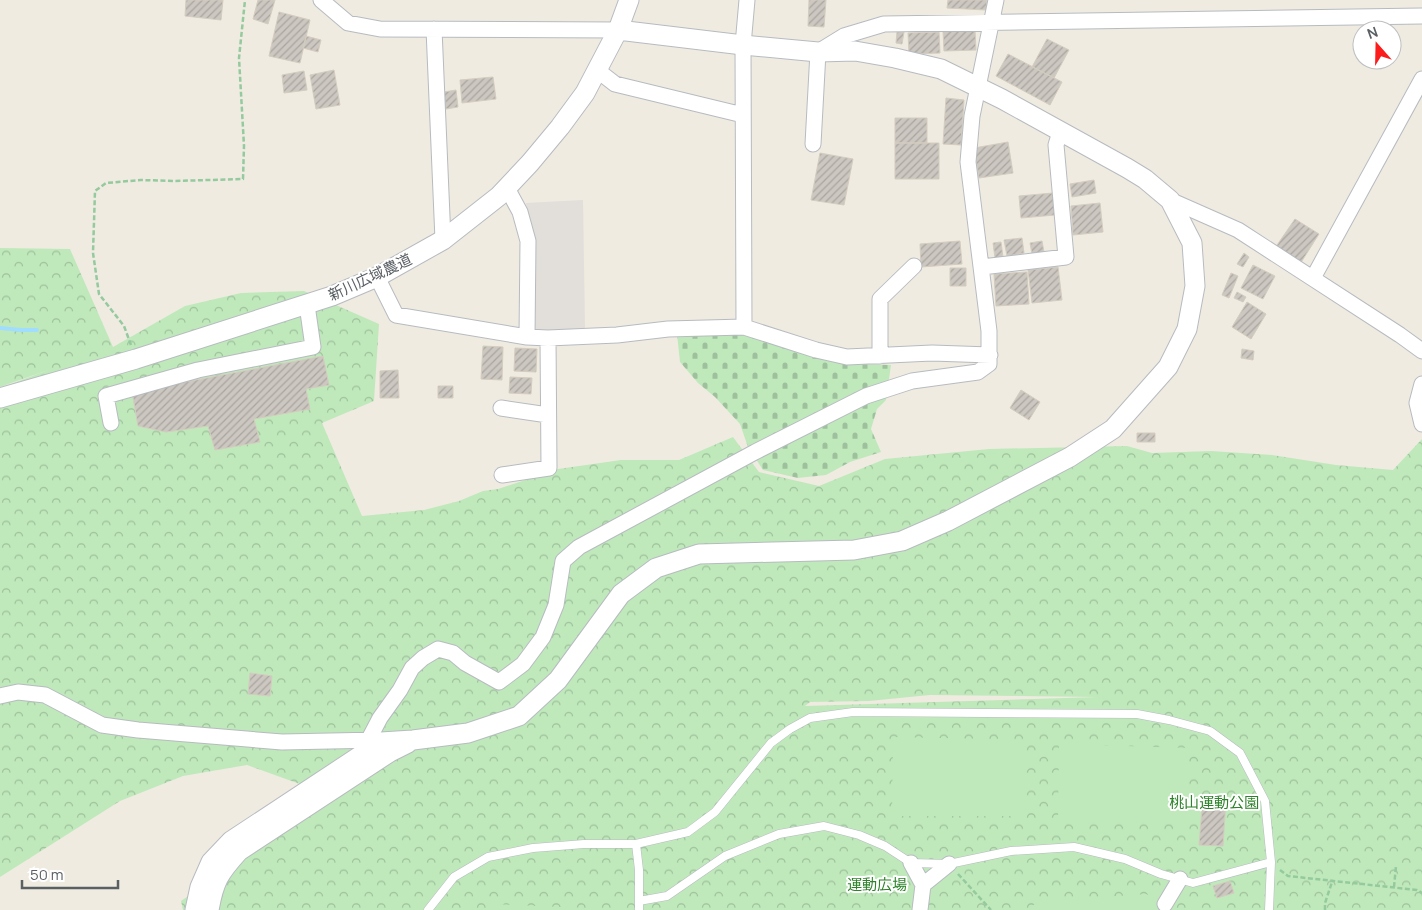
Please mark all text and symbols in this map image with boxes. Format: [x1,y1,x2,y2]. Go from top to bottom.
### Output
north arrow [1352,20,1402,70]
text: N [1364,22,1380,43]
street label: 新川広域農道 [325,248,415,306]
park label: 桃山運動公園 [1169,792,1259,813]
scale bar [22,858,119,890]
text: 50 m [30,864,64,885]
park label: 運動広場 [847,874,907,895]

